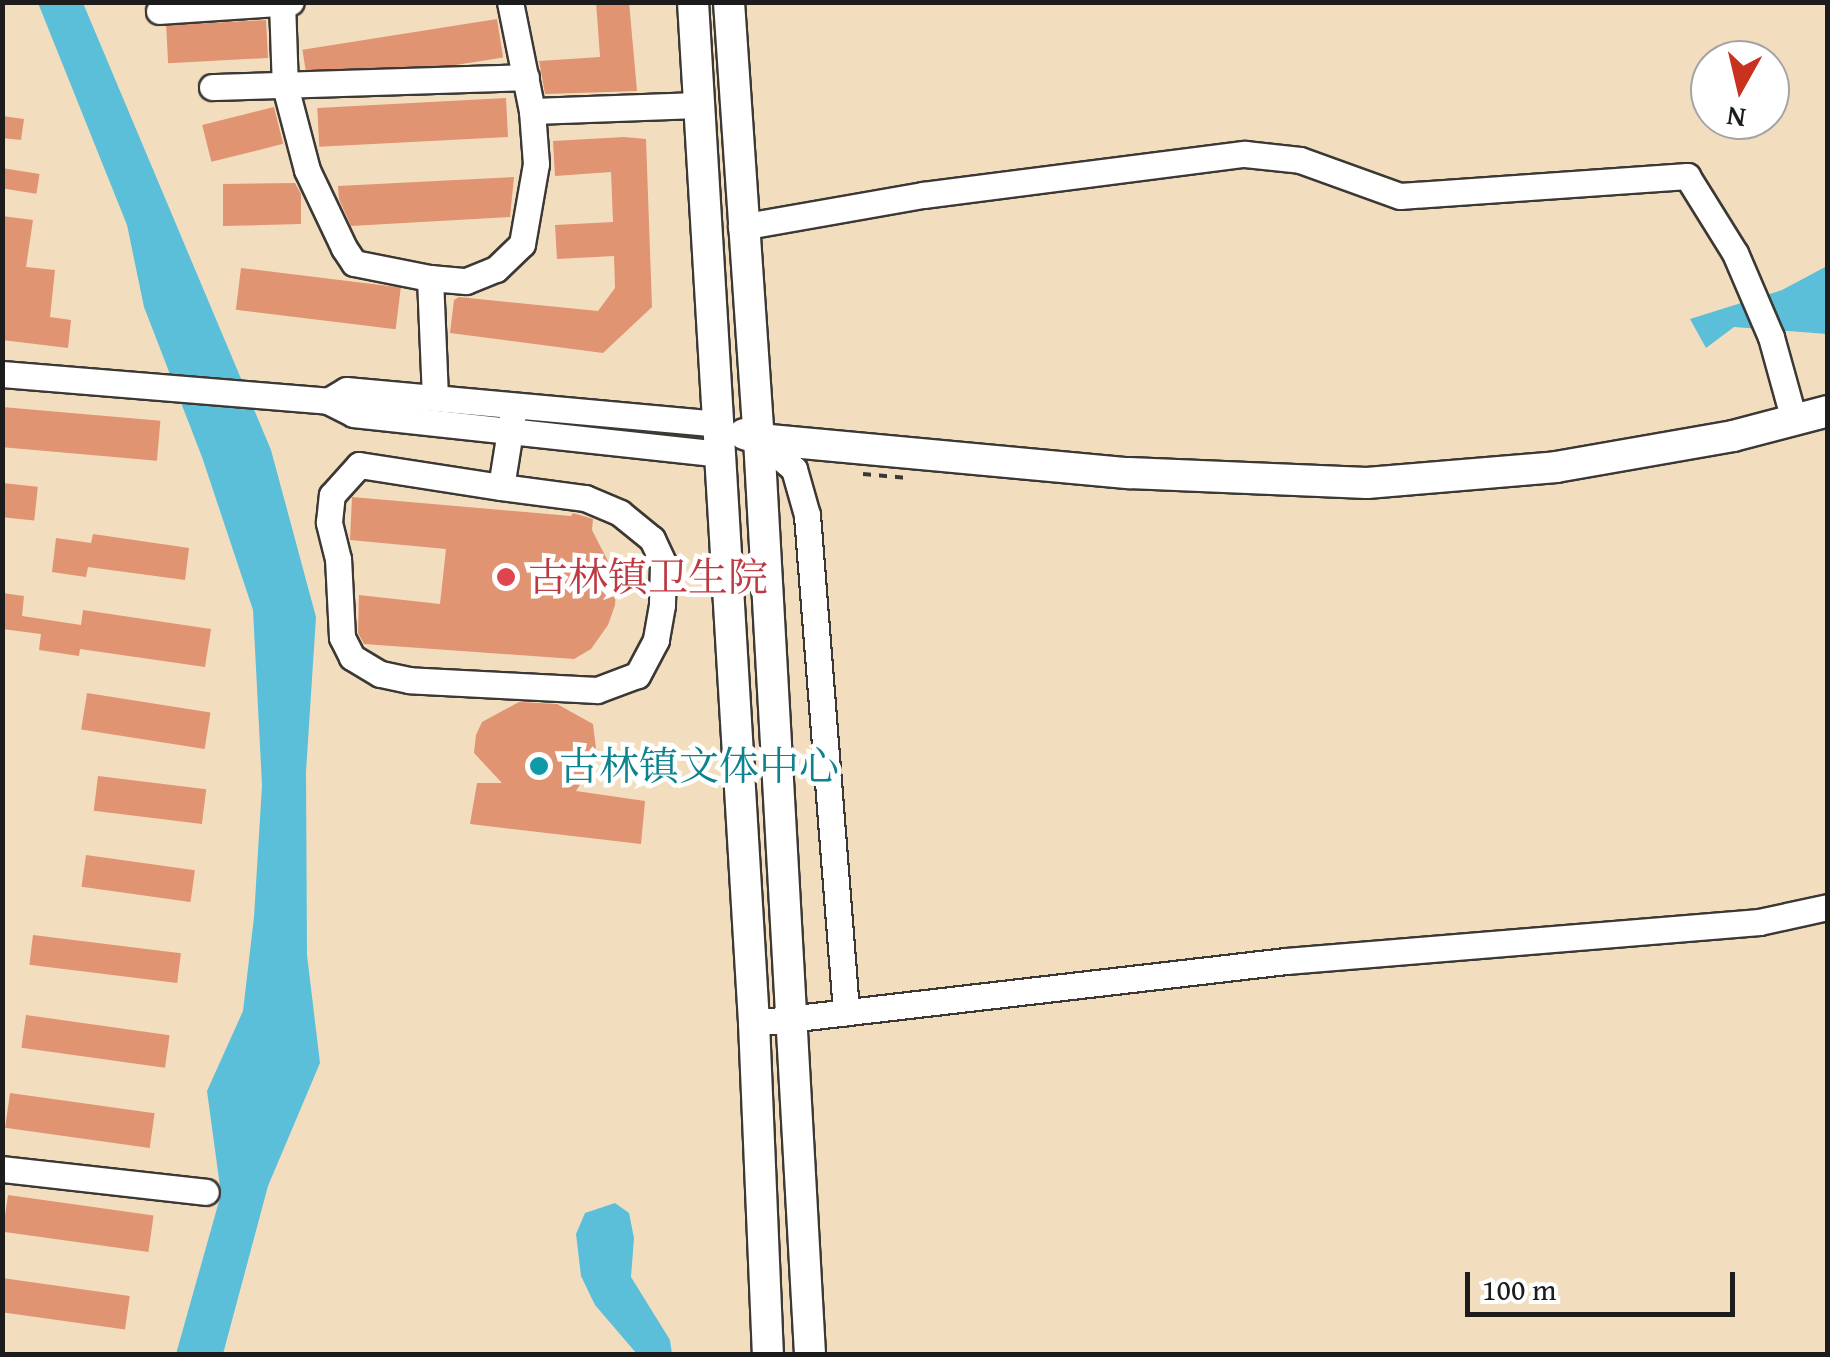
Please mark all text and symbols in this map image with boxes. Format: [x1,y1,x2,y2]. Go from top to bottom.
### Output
north arrow [1690,40,1790,140]
text: N [1724,97,1748,140]
place label: 古林镇卫生院 [528,553,768,601]
marker: 古林镇卫生院 [493,564,519,590]
place label: 古林镇文体中心 [559,742,839,790]
marker: 古林镇文体中心 [528,755,550,777]
scale bar [1470,1252,1740,1314]
text: 100 m [1482,1267,1556,1311]

